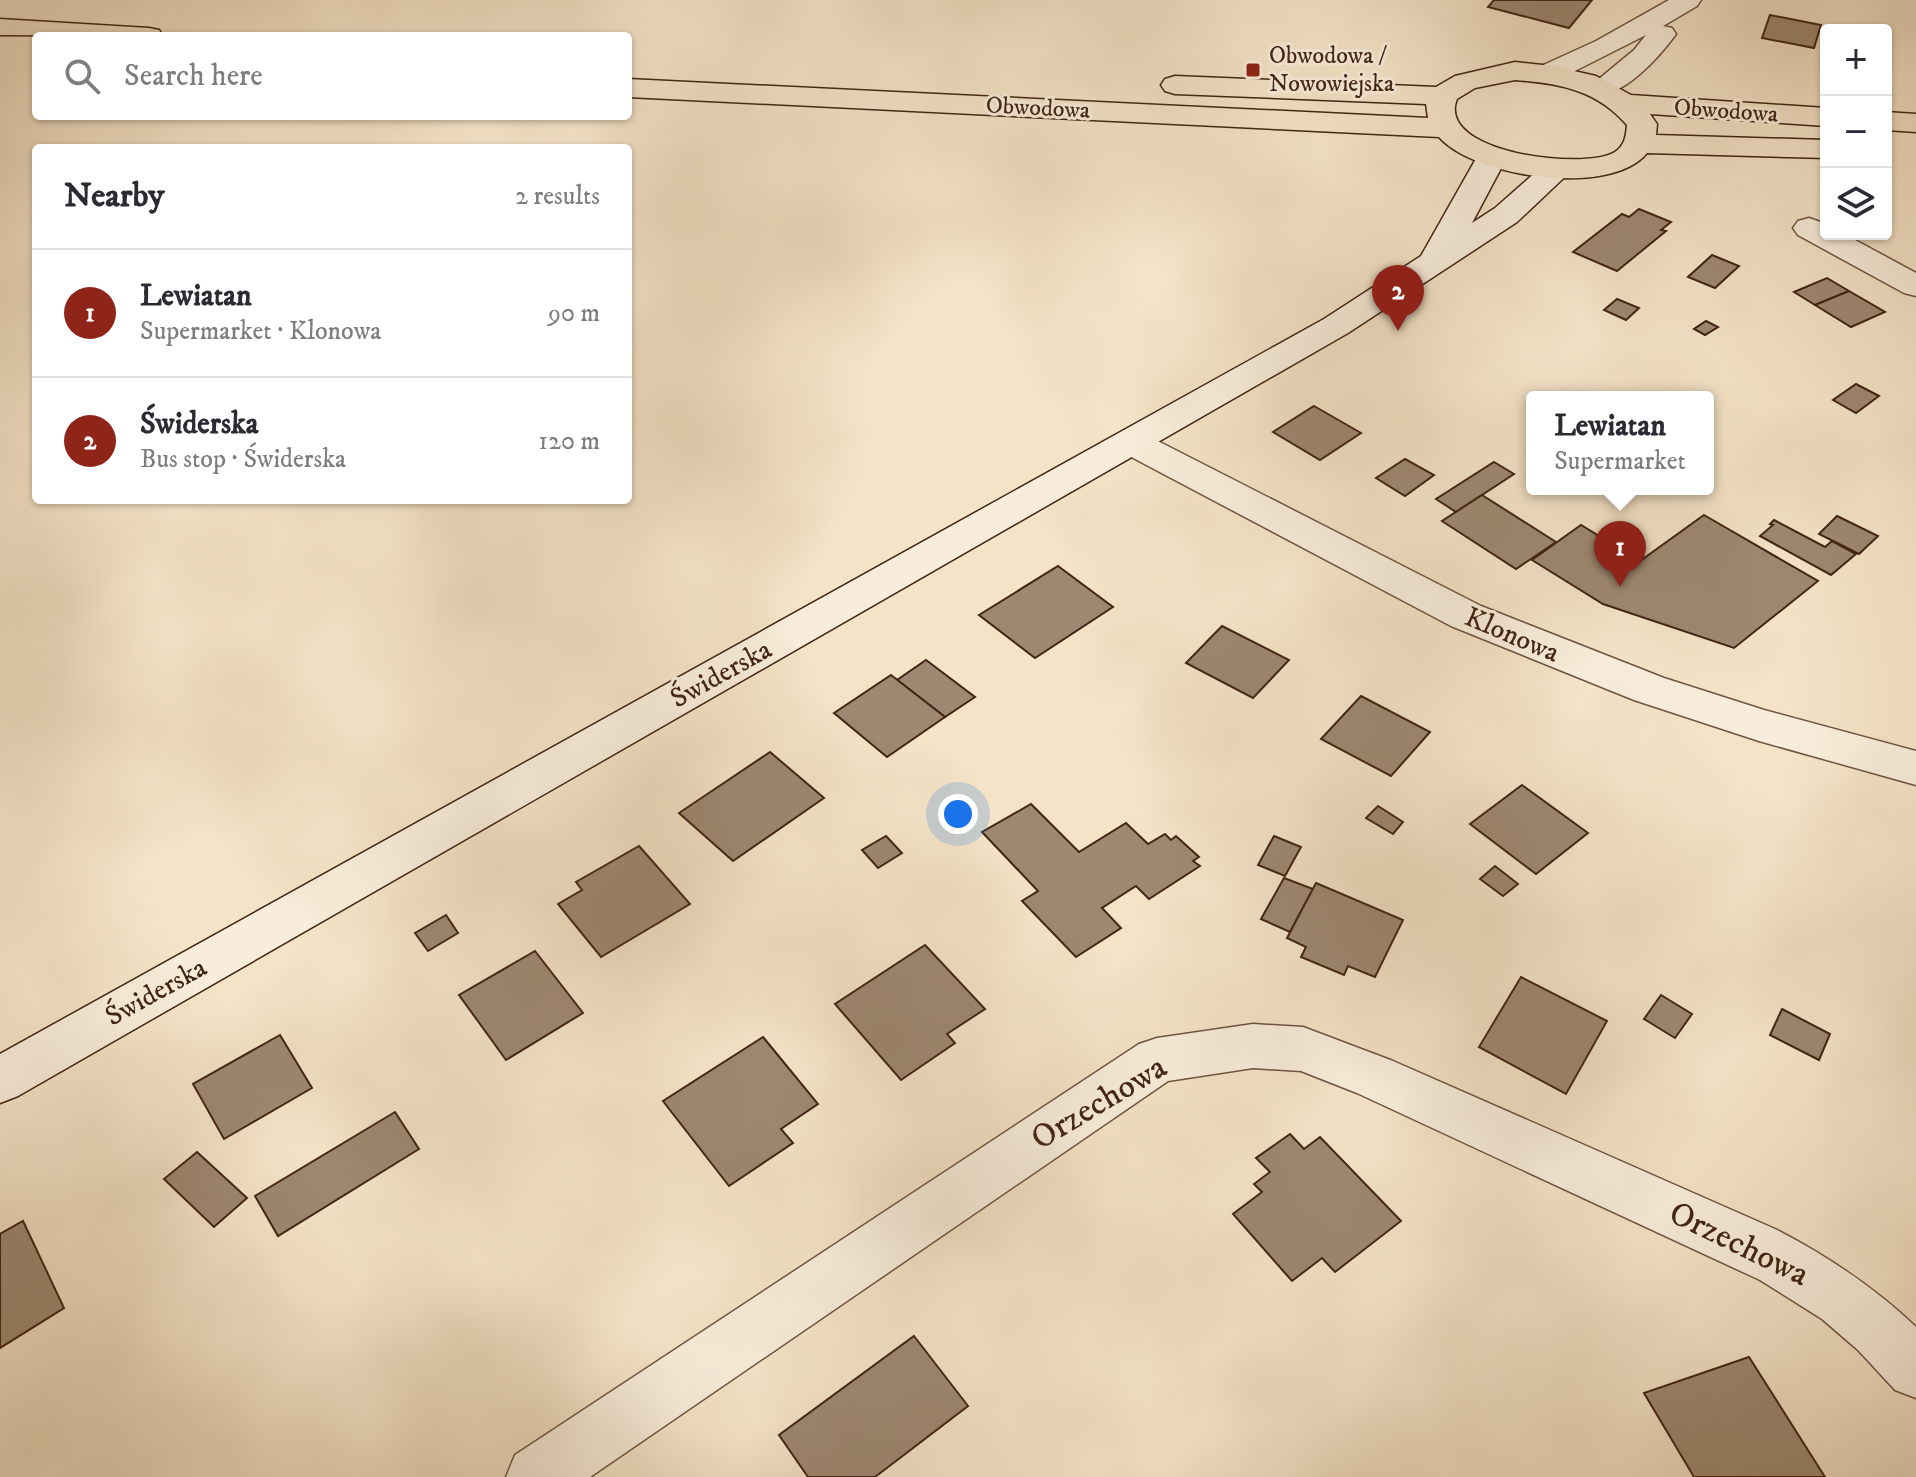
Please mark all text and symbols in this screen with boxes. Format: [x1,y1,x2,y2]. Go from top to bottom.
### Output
map controls [1820,24,1892,240]
button: + [1820,24,1892,96]
search box [32,32,632,120]
place label: Obwodowa / Nowowiejska [1269,41,1395,99]
icon: search [60,54,104,98]
text: Search here [124,58,263,95]
marker: Obwodowa / Nowowiejska [1244,61,1262,79]
street label: Obwodowa [985,90,1092,126]
street label: Obwodowa [1673,92,1780,130]
button: − [1820,96,1892,168]
button: layers [1820,168,1892,240]
text: Nearby [64,175,165,217]
text: 2 results [515,180,600,213]
pin: 2 [1372,265,1424,331]
text: Lewiatan [140,278,252,315]
text: 1 [85,297,95,330]
text: 90 m [548,297,600,330]
text: Supermarket · Klonowa [140,315,381,348]
popup [1526,391,1714,495]
text: Świderska [140,406,259,443]
text: Lewiatan [1554,408,1666,445]
text: 2 [84,425,96,458]
text: 120 m [539,425,600,458]
text: Bus stop · Świderska [140,443,346,476]
text: Supermarket [1554,445,1686,478]
pin: 1 [1594,521,1646,587]
street label: Klonowa [1459,599,1565,671]
street label: Świderska [664,631,778,716]
your location [938,794,978,834]
street label: Świderska [99,949,213,1034]
street label: Orzechowa [1024,1046,1175,1160]
street label: Orzechowa [1662,1192,1816,1296]

